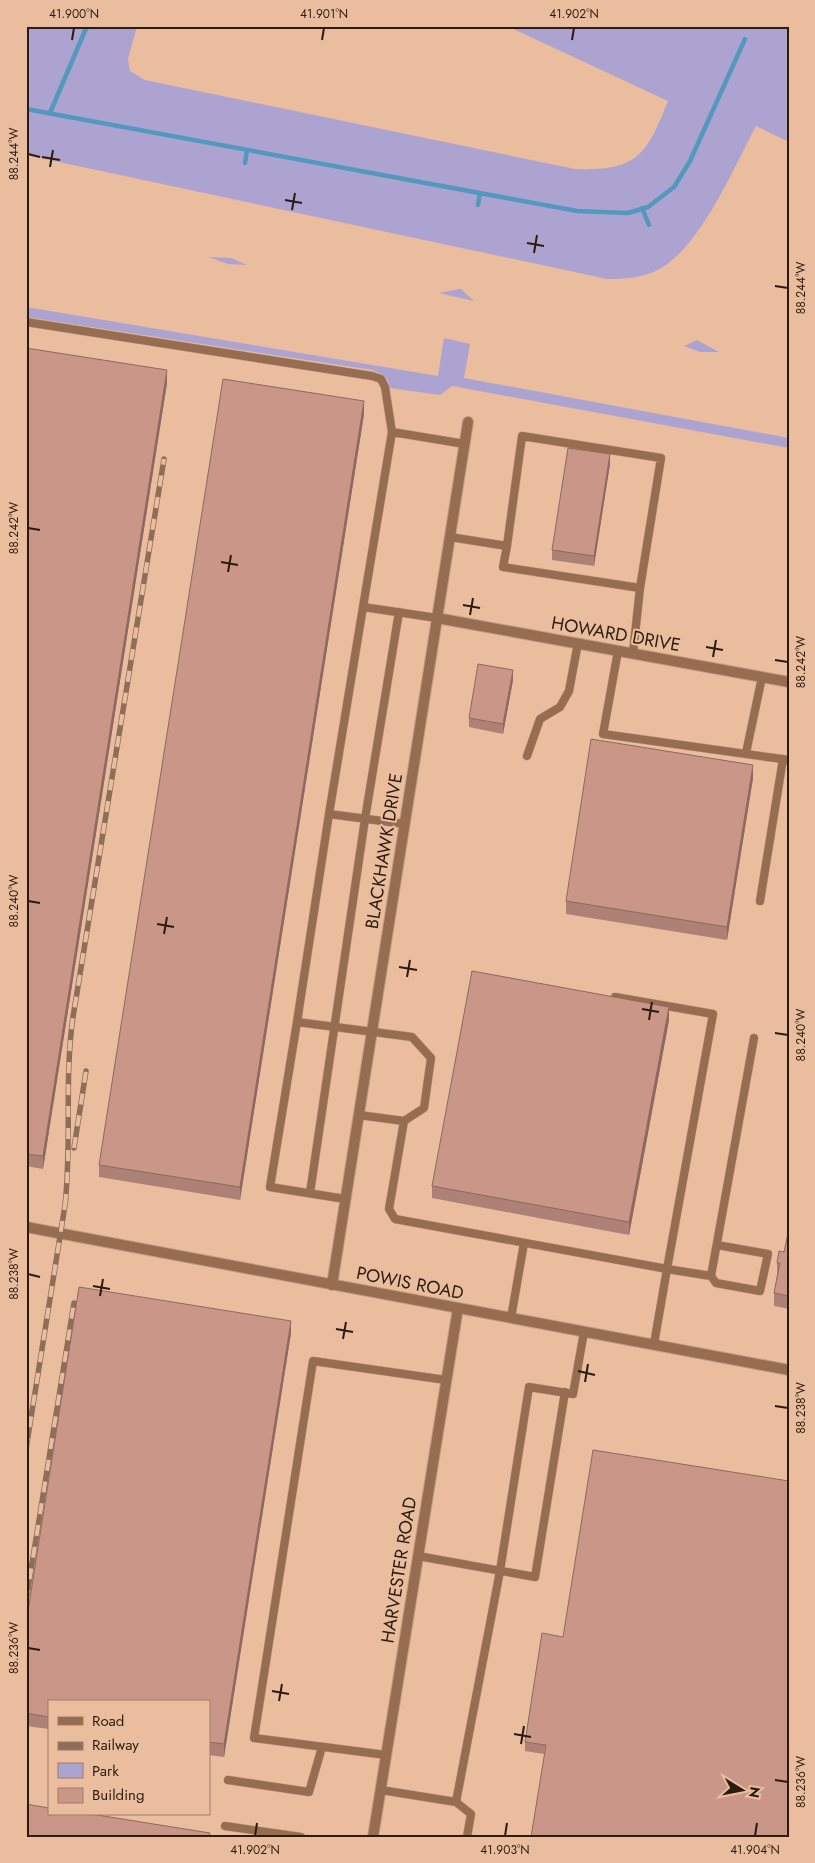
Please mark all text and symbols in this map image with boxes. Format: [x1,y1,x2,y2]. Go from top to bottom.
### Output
text: 41.900°N [49,5,99,23]
text: 41.901°N [300,5,348,23]
text: 41.902°N [549,5,599,23]
text: 88.244°W [5,128,23,180]
text: 88.244°W [792,262,810,314]
text: 88.242°W [5,502,23,554]
street label: HOWARD DRIVE [549,610,683,658]
text: 88.242°W [792,636,810,688]
street label: BLACKHAWK DRIVE [359,771,409,931]
text: 88.240°W [5,874,23,927]
text: 88.240°W [792,1008,810,1061]
text: 88.238°W [5,1248,23,1300]
street label: POWIS ROAD [354,1260,466,1306]
text: 88.238°W [792,1382,810,1434]
street label: HARVESTER ROAD [375,1495,423,1645]
text: 88.236°W [5,1622,23,1674]
legend [48,1700,210,1816]
text: Road [92,1710,124,1732]
text: Railway [92,1734,139,1756]
text: 88.236°W [792,1756,810,1808]
text: Park [92,1760,119,1782]
north arrow [718,1766,768,1816]
text: Building [92,1784,144,1806]
text: N [744,1785,766,1799]
text: 41.902°N [230,1841,280,1859]
text: 41.903°N [480,1841,530,1859]
text: 41.904°N [730,1841,780,1859]

